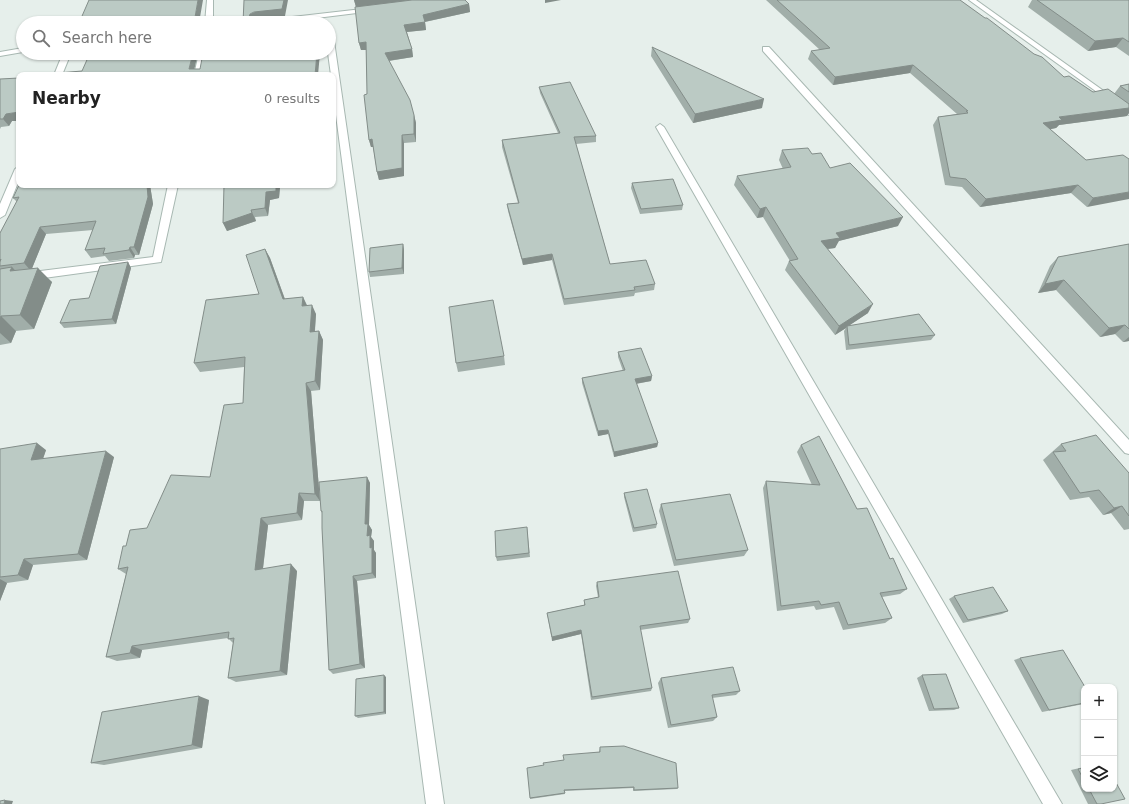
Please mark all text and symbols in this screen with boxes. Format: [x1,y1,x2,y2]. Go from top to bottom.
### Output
search box [16,16,336,60]
icon: search [30,27,52,49]
text: Search here [62,29,152,47]
text: Nearby [32,88,101,108]
text: 0 results [264,91,320,106]
map controls [1081,684,1117,792]
button: + [1081,684,1117,720]
button: − [1081,720,1117,756]
button: layers [1081,756,1117,792]

